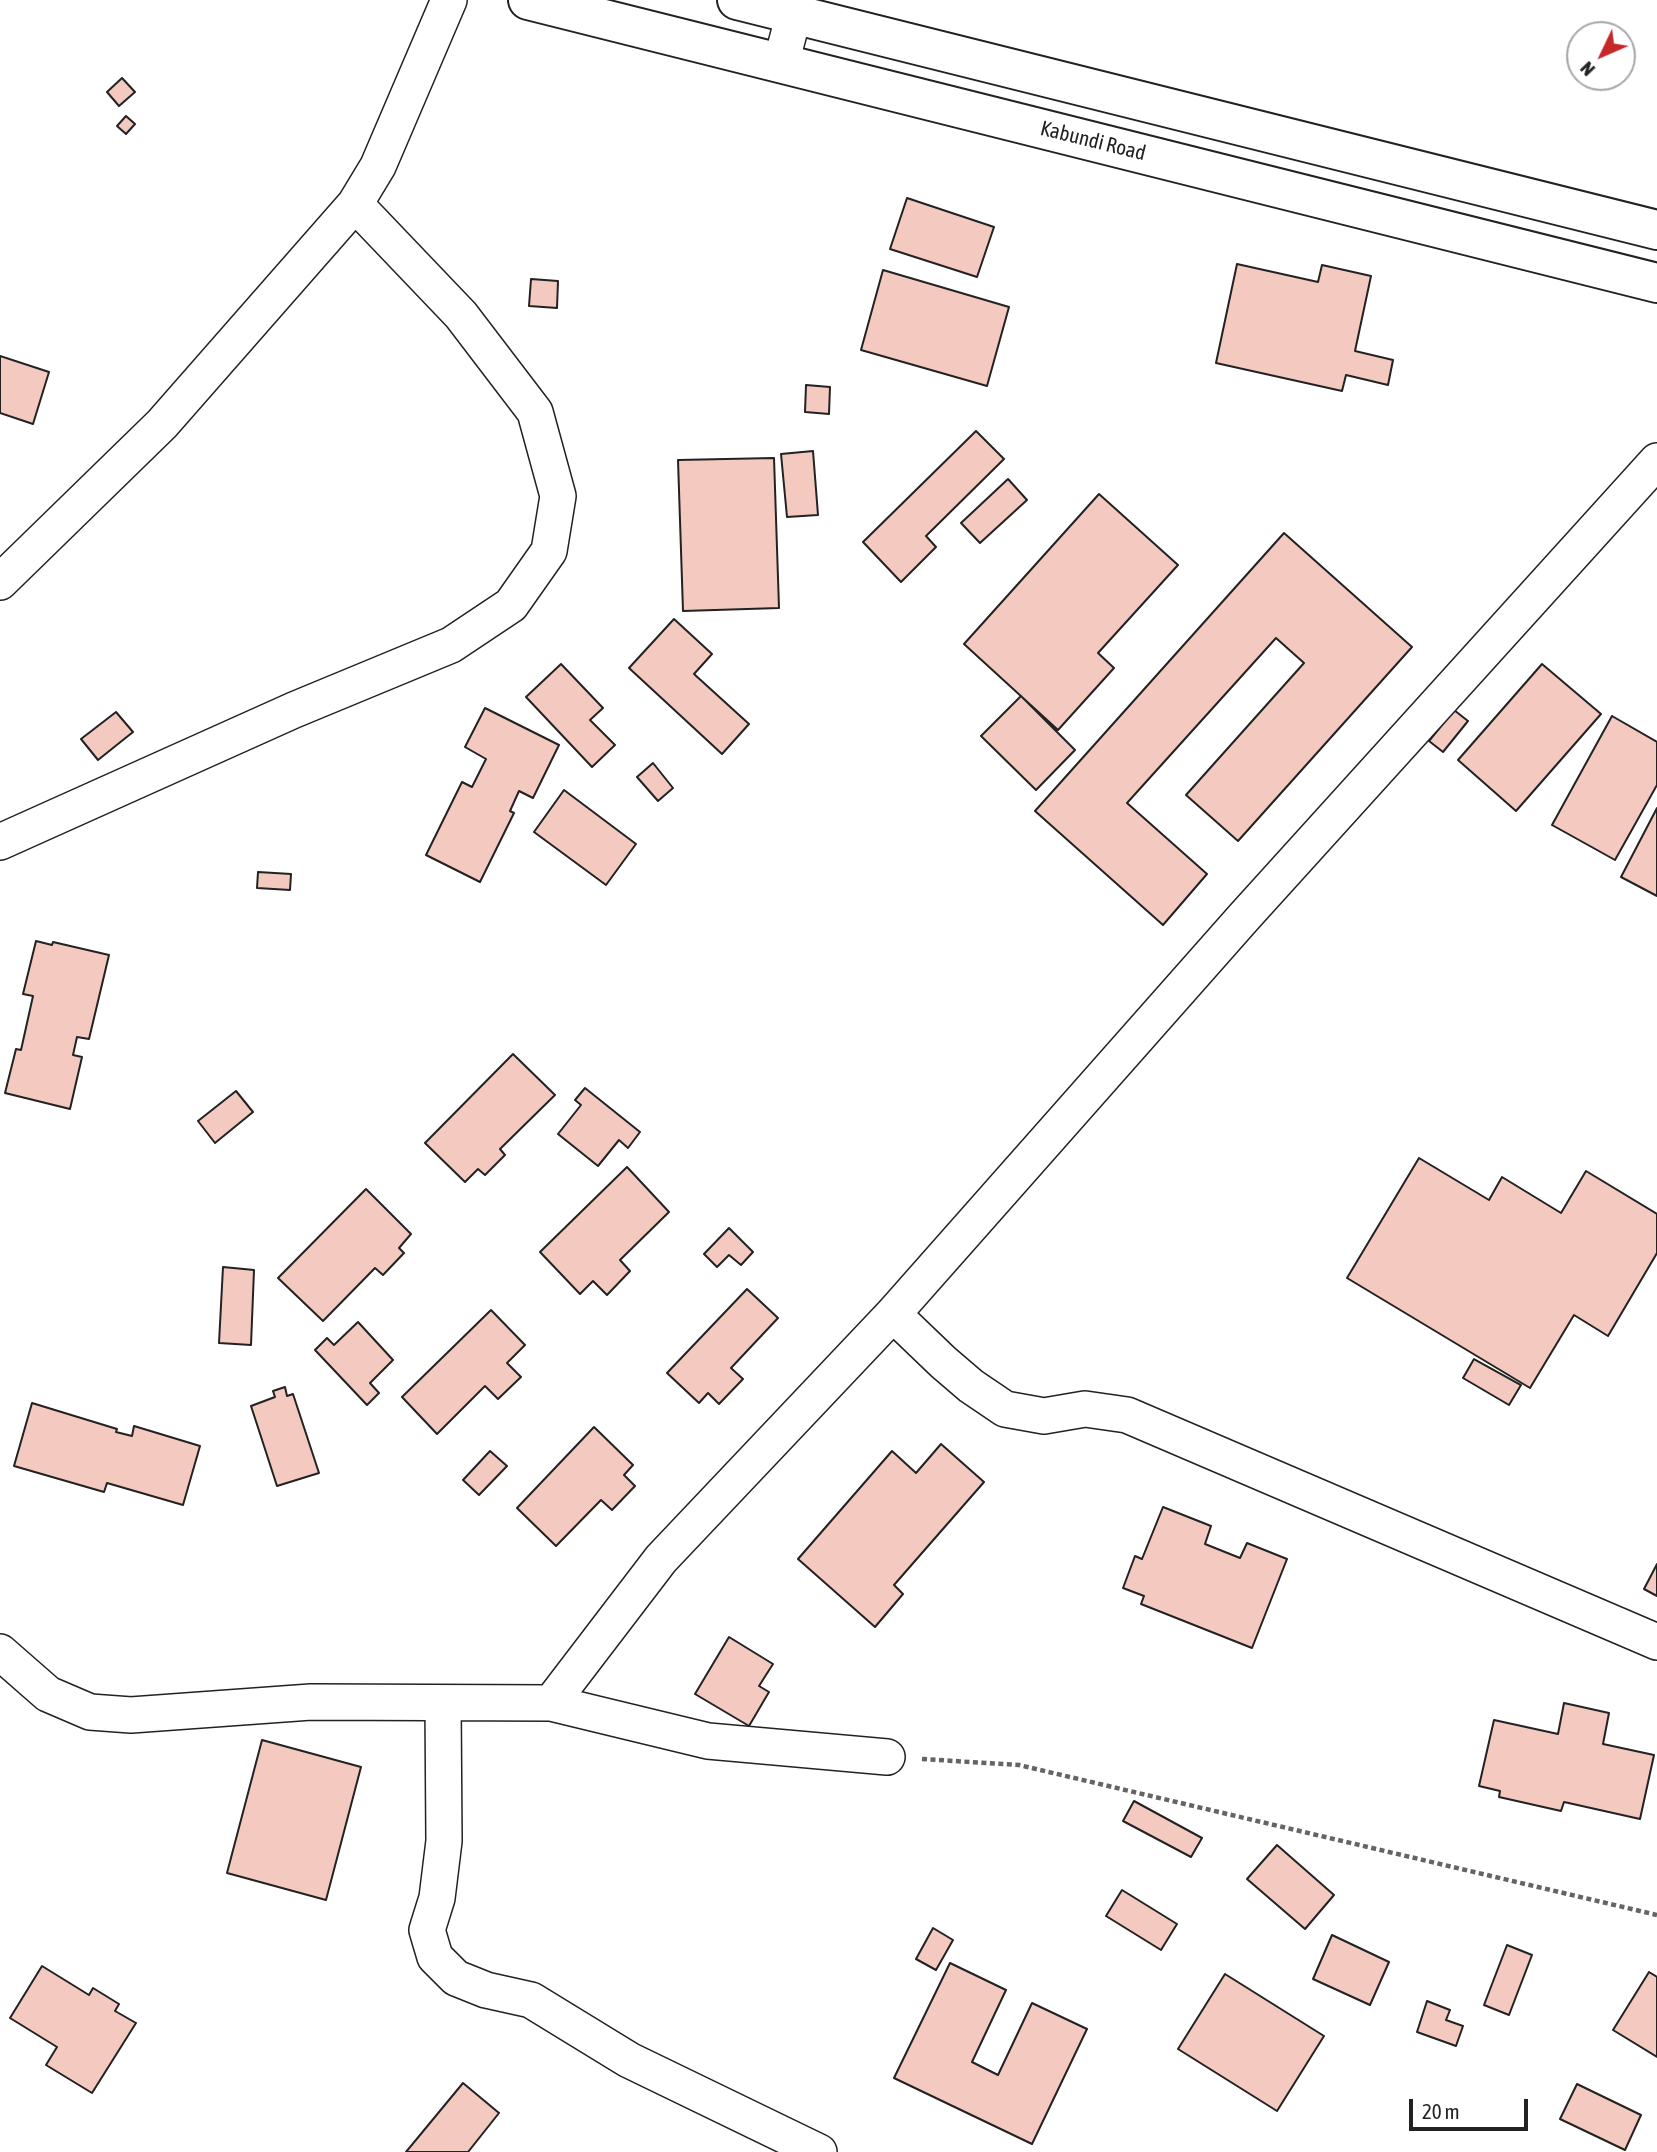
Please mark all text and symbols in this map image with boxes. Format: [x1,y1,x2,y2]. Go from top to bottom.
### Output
north arrow [1566,21,1636,91]
text: N [1576,58,1599,81]
street label: Kabundi Road [1038,116,1148,166]
scale bar [1412,2086,1531,2130]
text: 20 m [1422,2099,1460,2123]

